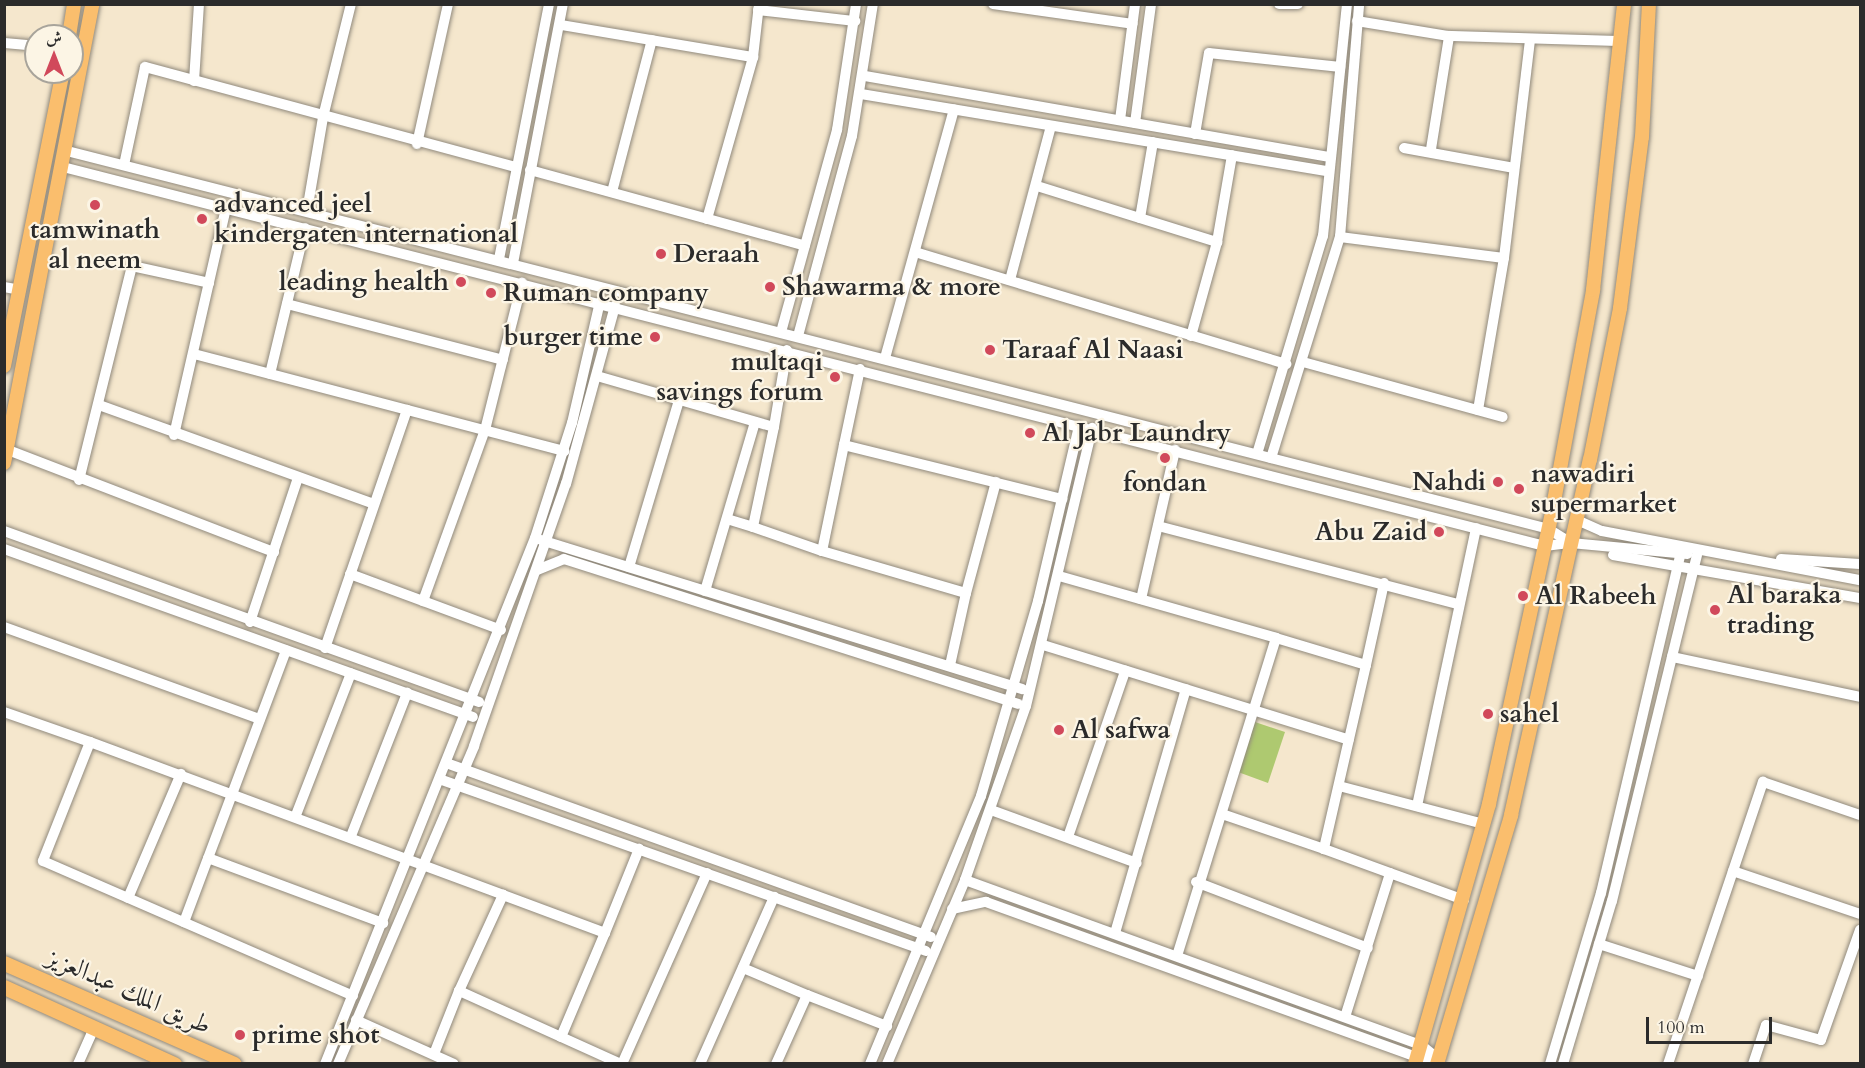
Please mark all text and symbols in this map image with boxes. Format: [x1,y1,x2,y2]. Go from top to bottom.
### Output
north arrow [24,24,84,84]
text: ش [46,27,62,49]
place label: advanced jeel kindergaten international [214,188,518,249]
marker: tamwinath al neem [88,198,102,212]
marker: advanced jeel kindergaten international [195,212,209,226]
place label: tamwinath al neem [30,214,160,276]
place label: Deraah [673,238,760,270]
marker: Deraah [654,247,668,261]
place label: leading health [279,266,449,298]
place label: Shawarma & more [782,271,1001,303]
marker: leading health [454,275,468,289]
place label: Ruman company [503,277,709,309]
marker: Shawarma & more [763,280,777,294]
marker: Ruman company [484,286,498,300]
place label: burger time [504,321,643,353]
marker: burger time [648,330,662,344]
place label: Taraaf Al Naasi [1002,334,1184,366]
marker: Taraaf Al Naasi [983,343,997,357]
place label: multaqi savings forum [656,346,823,408]
marker: multaqi savings forum [828,370,842,384]
place label: Al Jabr Laundry [1042,417,1231,449]
marker: Al Jabr Laundry [1023,426,1037,440]
marker: fondan [1158,451,1172,465]
place label: nawadiri supermarket [1531,458,1676,520]
place label: Nahdi [1412,466,1486,498]
place label: fondan [1123,467,1207,499]
marker: Nahdi [1491,475,1505,489]
marker: nawadiri supermarket [1512,482,1526,496]
place label: Abu Zaid [1315,516,1427,548]
marker: Abu Zaid [1432,525,1446,539]
place label: Al baraka trading [1727,579,1841,640]
place label: Al Rabeeh [1535,580,1656,612]
marker: Al Rabeeh [1516,589,1530,603]
marker: Al baraka trading [1708,603,1722,617]
place label: sahel [1500,698,1559,730]
marker: sahel [1481,707,1495,721]
place label: Al safwa [1071,714,1171,746]
marker: Al safwa [1052,723,1066,737]
street label: طريق الملك عبدالعزيز [42,941,216,1041]
scale bar [1649,1005,1775,1043]
text: 100 m [1657,1015,1705,1040]
place label: prime shot [252,1019,379,1051]
marker: prime shot [233,1028,247,1042]

